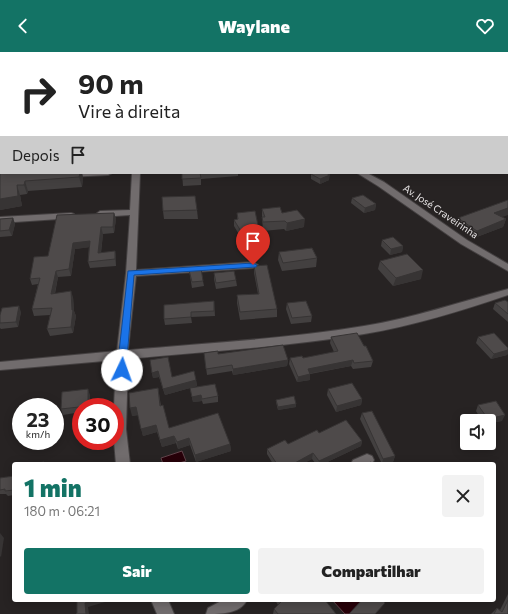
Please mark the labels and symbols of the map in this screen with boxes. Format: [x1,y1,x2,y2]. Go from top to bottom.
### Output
street label: Av. José Craveirinha [401,181,481,241]
pin [236,224,270,265]
position arrow [101,349,143,391]
speed limit sign: 30 [72,398,124,450]

